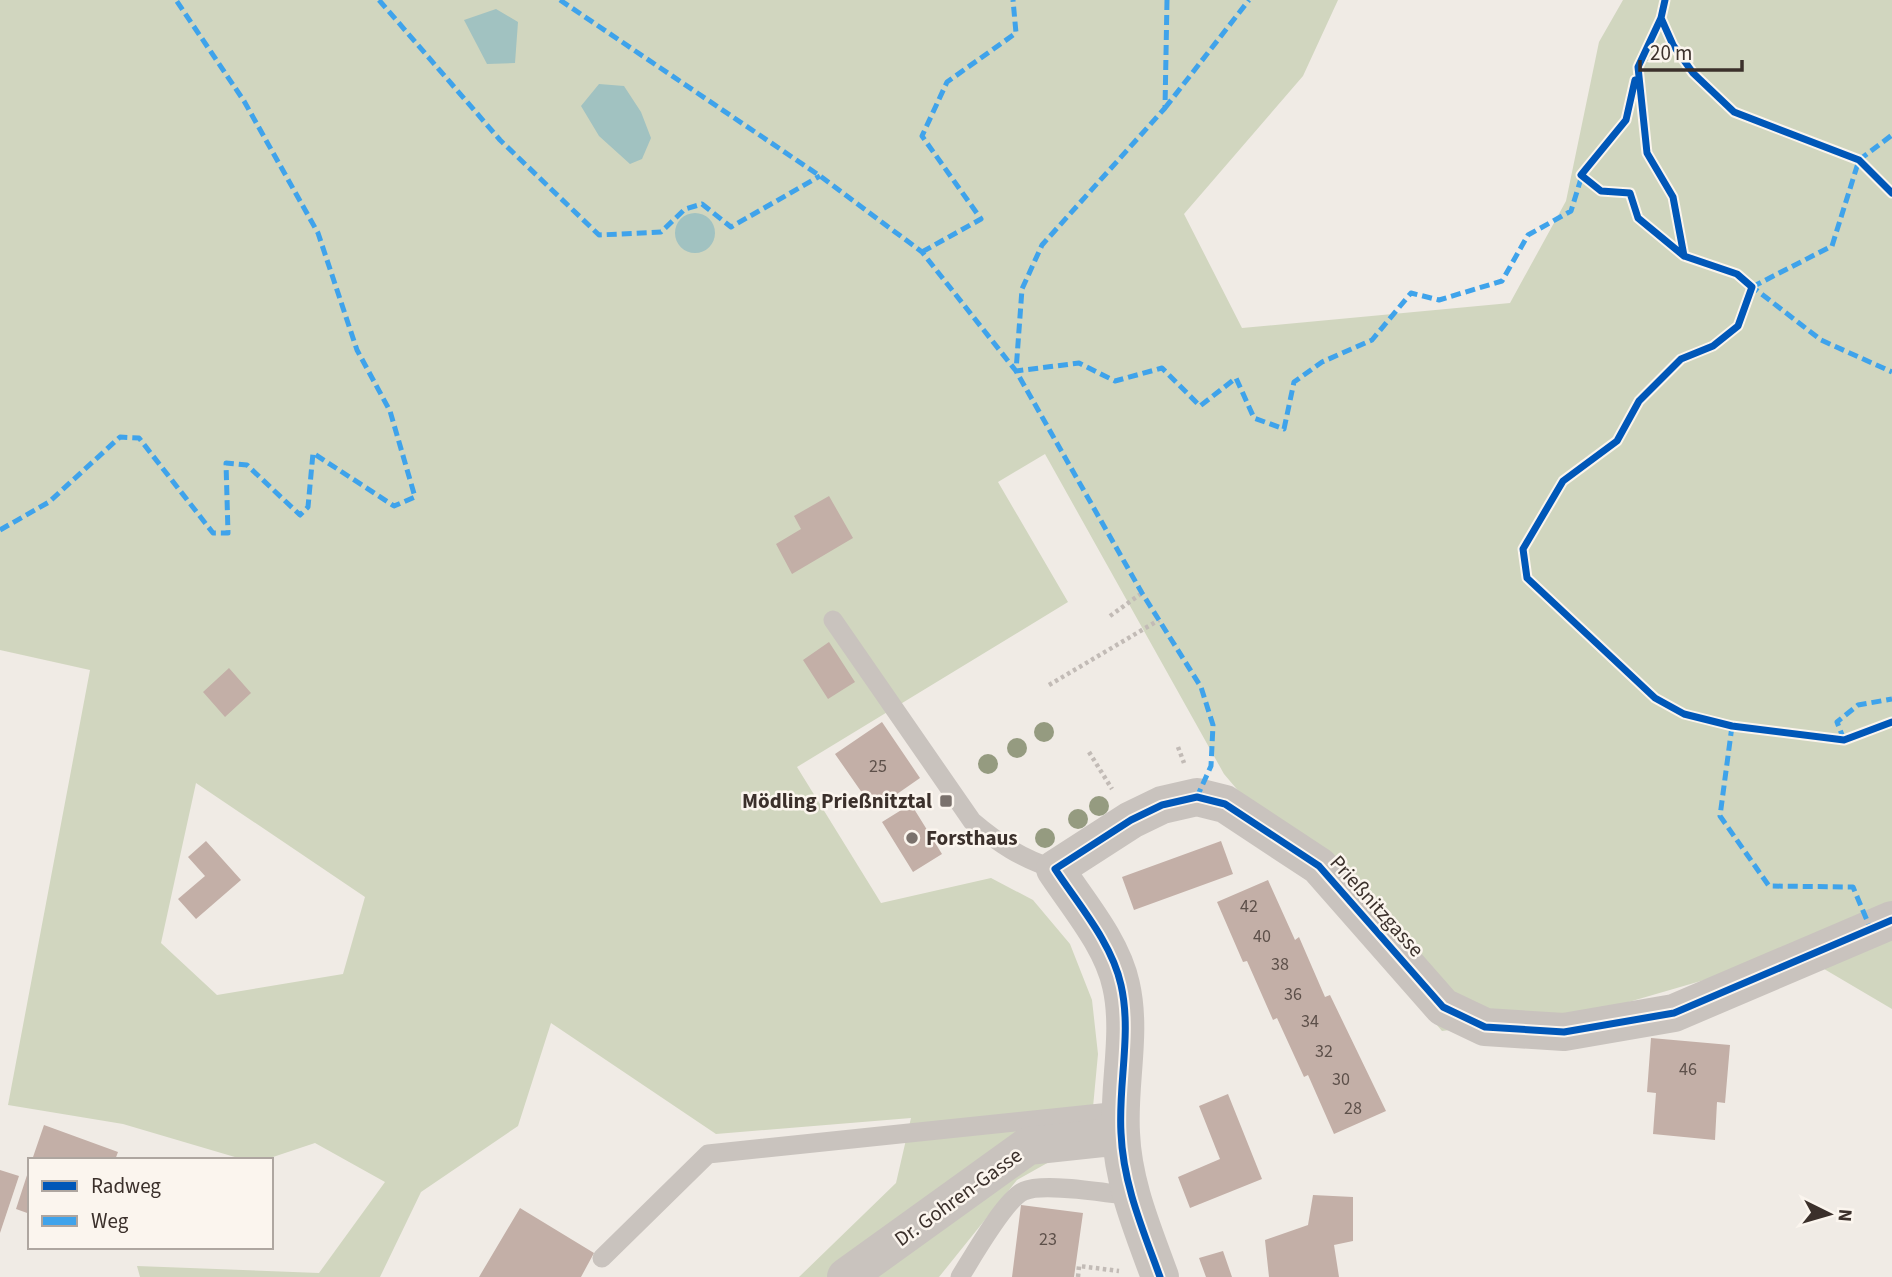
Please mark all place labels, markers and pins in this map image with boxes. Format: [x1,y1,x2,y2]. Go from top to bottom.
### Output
place label: Mödling Prießnitztal [742,786,932,816]
marker: Mödling Prießnitztal [938,793,954,809]
place label: Forsthaus [926,823,1018,853]
marker: Forsthaus [904,830,920,846]

